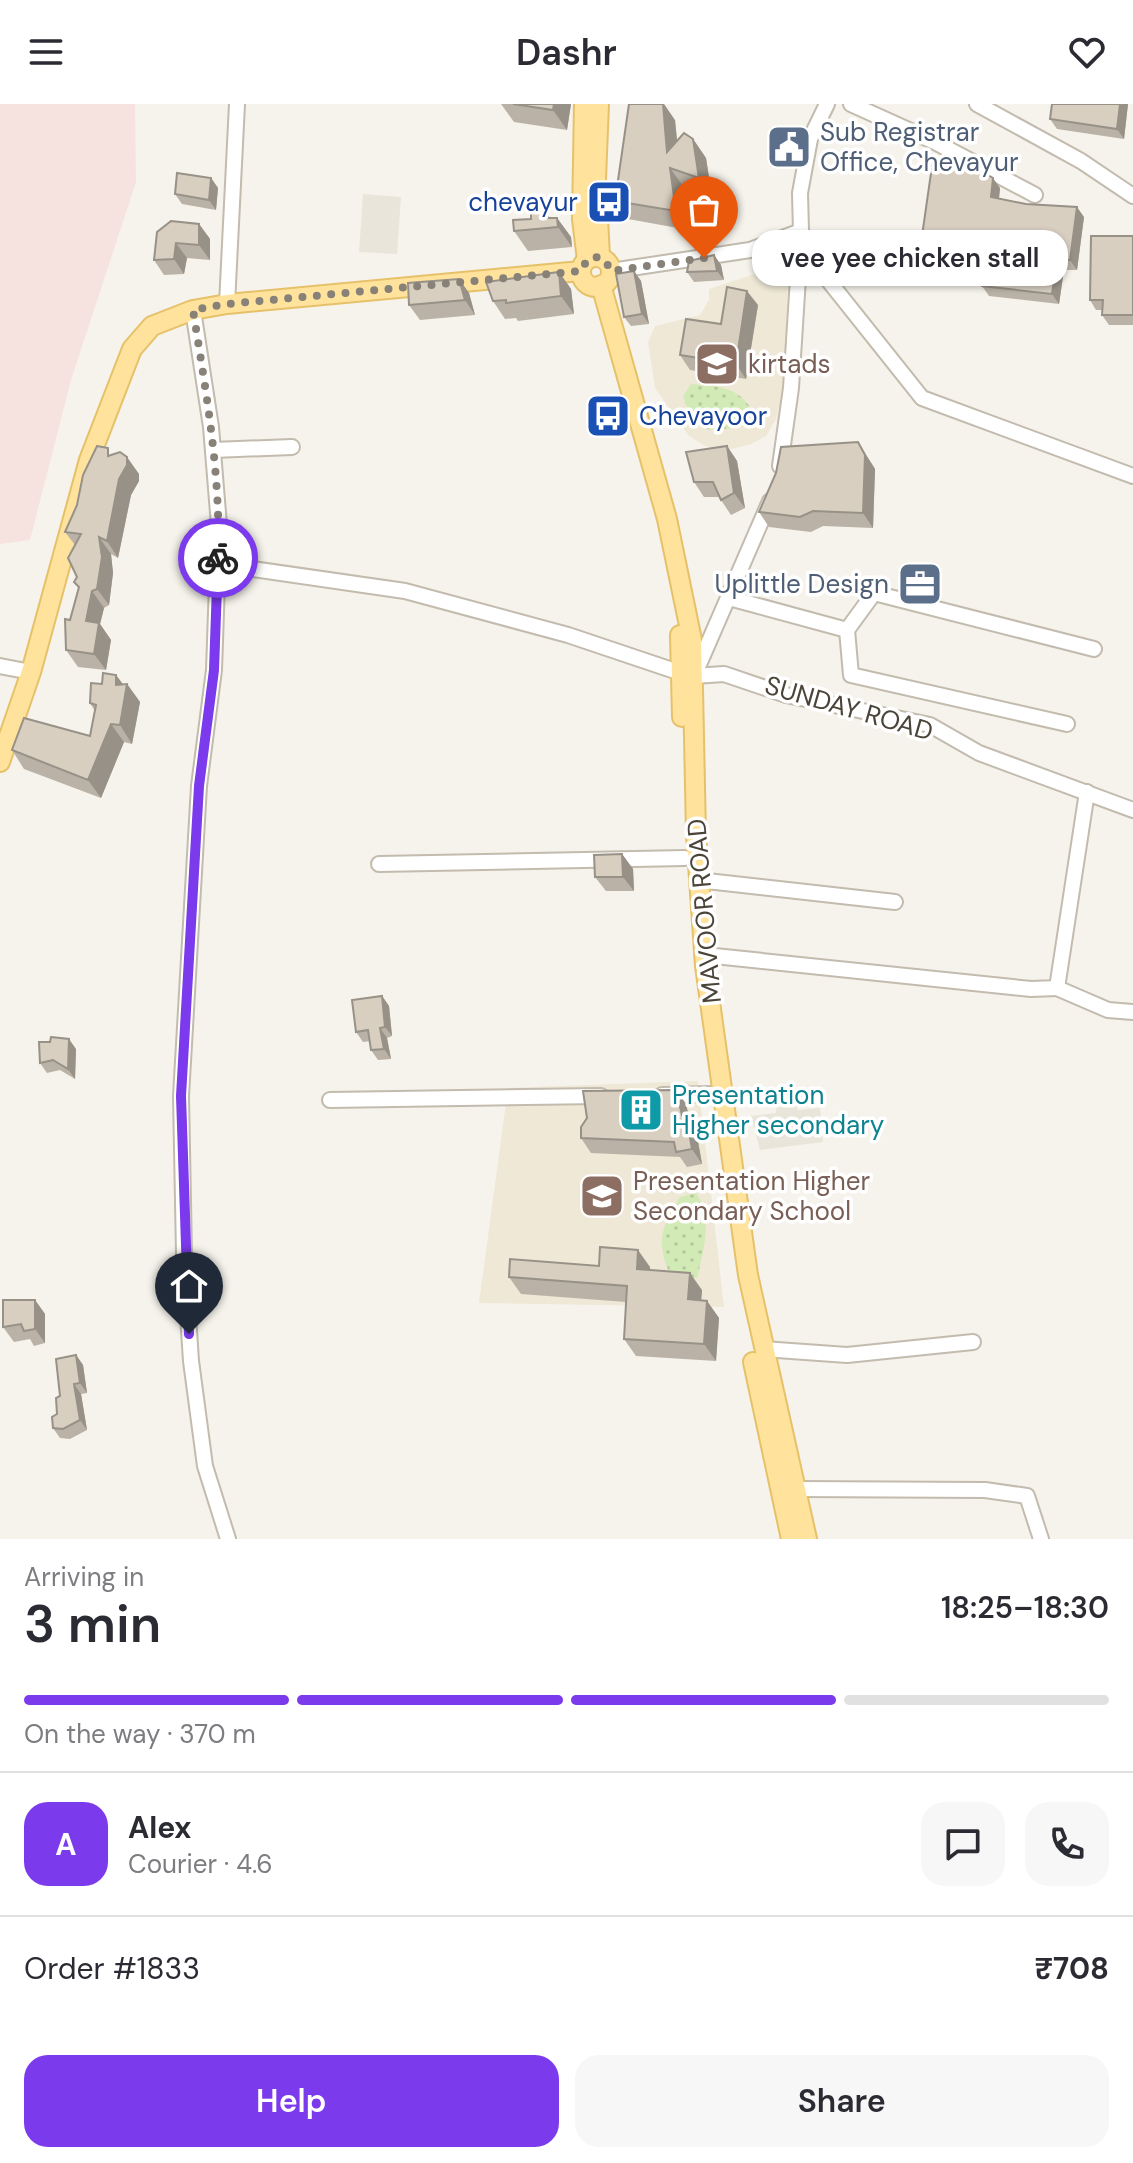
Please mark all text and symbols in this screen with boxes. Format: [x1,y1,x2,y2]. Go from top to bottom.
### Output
text: Dashr [516,29,617,76]
icon: menu [24,30,68,74]
icon: heart [1065,30,1109,74]
place label: Sub Registrar Office, Chevayur [820,115,1019,179]
public building icon: Sub Registrar Office, Chevayur [765,123,813,171]
pin [670,176,738,258]
bus stop icon: chevayur [585,178,633,226]
place label: chevayur [468,185,578,219]
icon: bag [682,188,726,232]
callout: vee yee chicken stall [752,230,1068,286]
text: vee yee chicken stall [781,241,1039,275]
school or university icon: kirtads [693,340,741,388]
place label: kirtads [748,347,831,381]
bus stop icon: Chevayoor [584,392,632,440]
place label: Chevayoor [639,399,767,433]
courier [178,518,258,598]
icon: bike [196,536,240,580]
office icon: Uplittle Design [896,560,944,608]
place label: Uplittle Design [714,567,889,601]
street label: SUNDAY ROAD [761,668,937,748]
street label: MAVOOR ROAD [679,817,729,1005]
place label: Presentation Higher secondary [672,1078,884,1142]
building icon: Presentation Higher secondary [617,1086,665,1134]
place label: Presentation Higher Secondary School [633,1164,870,1228]
school or university icon: Presentation Higher Secondary School [578,1172,626,1220]
pin [155,1252,223,1334]
icon: home [167,1264,211,1308]
text: Arriving in [24,1560,144,1594]
text: 18:25–18:30 [941,1588,1109,1627]
text: 3 min [24,1590,161,1658]
text: On the way · 370 m [24,1717,256,1751]
button: chat [921,1802,1005,1886]
button: phone [1025,1802,1109,1886]
text: Alex [128,1808,191,1847]
text: A [55,1825,77,1864]
text: Courier · 4.6 [128,1847,273,1881]
text: Order #1833 [24,1949,200,1988]
text: ₹708 [1035,1949,1109,1988]
button: Help [24,2055,559,2147]
button: Share [575,2055,1109,2147]

